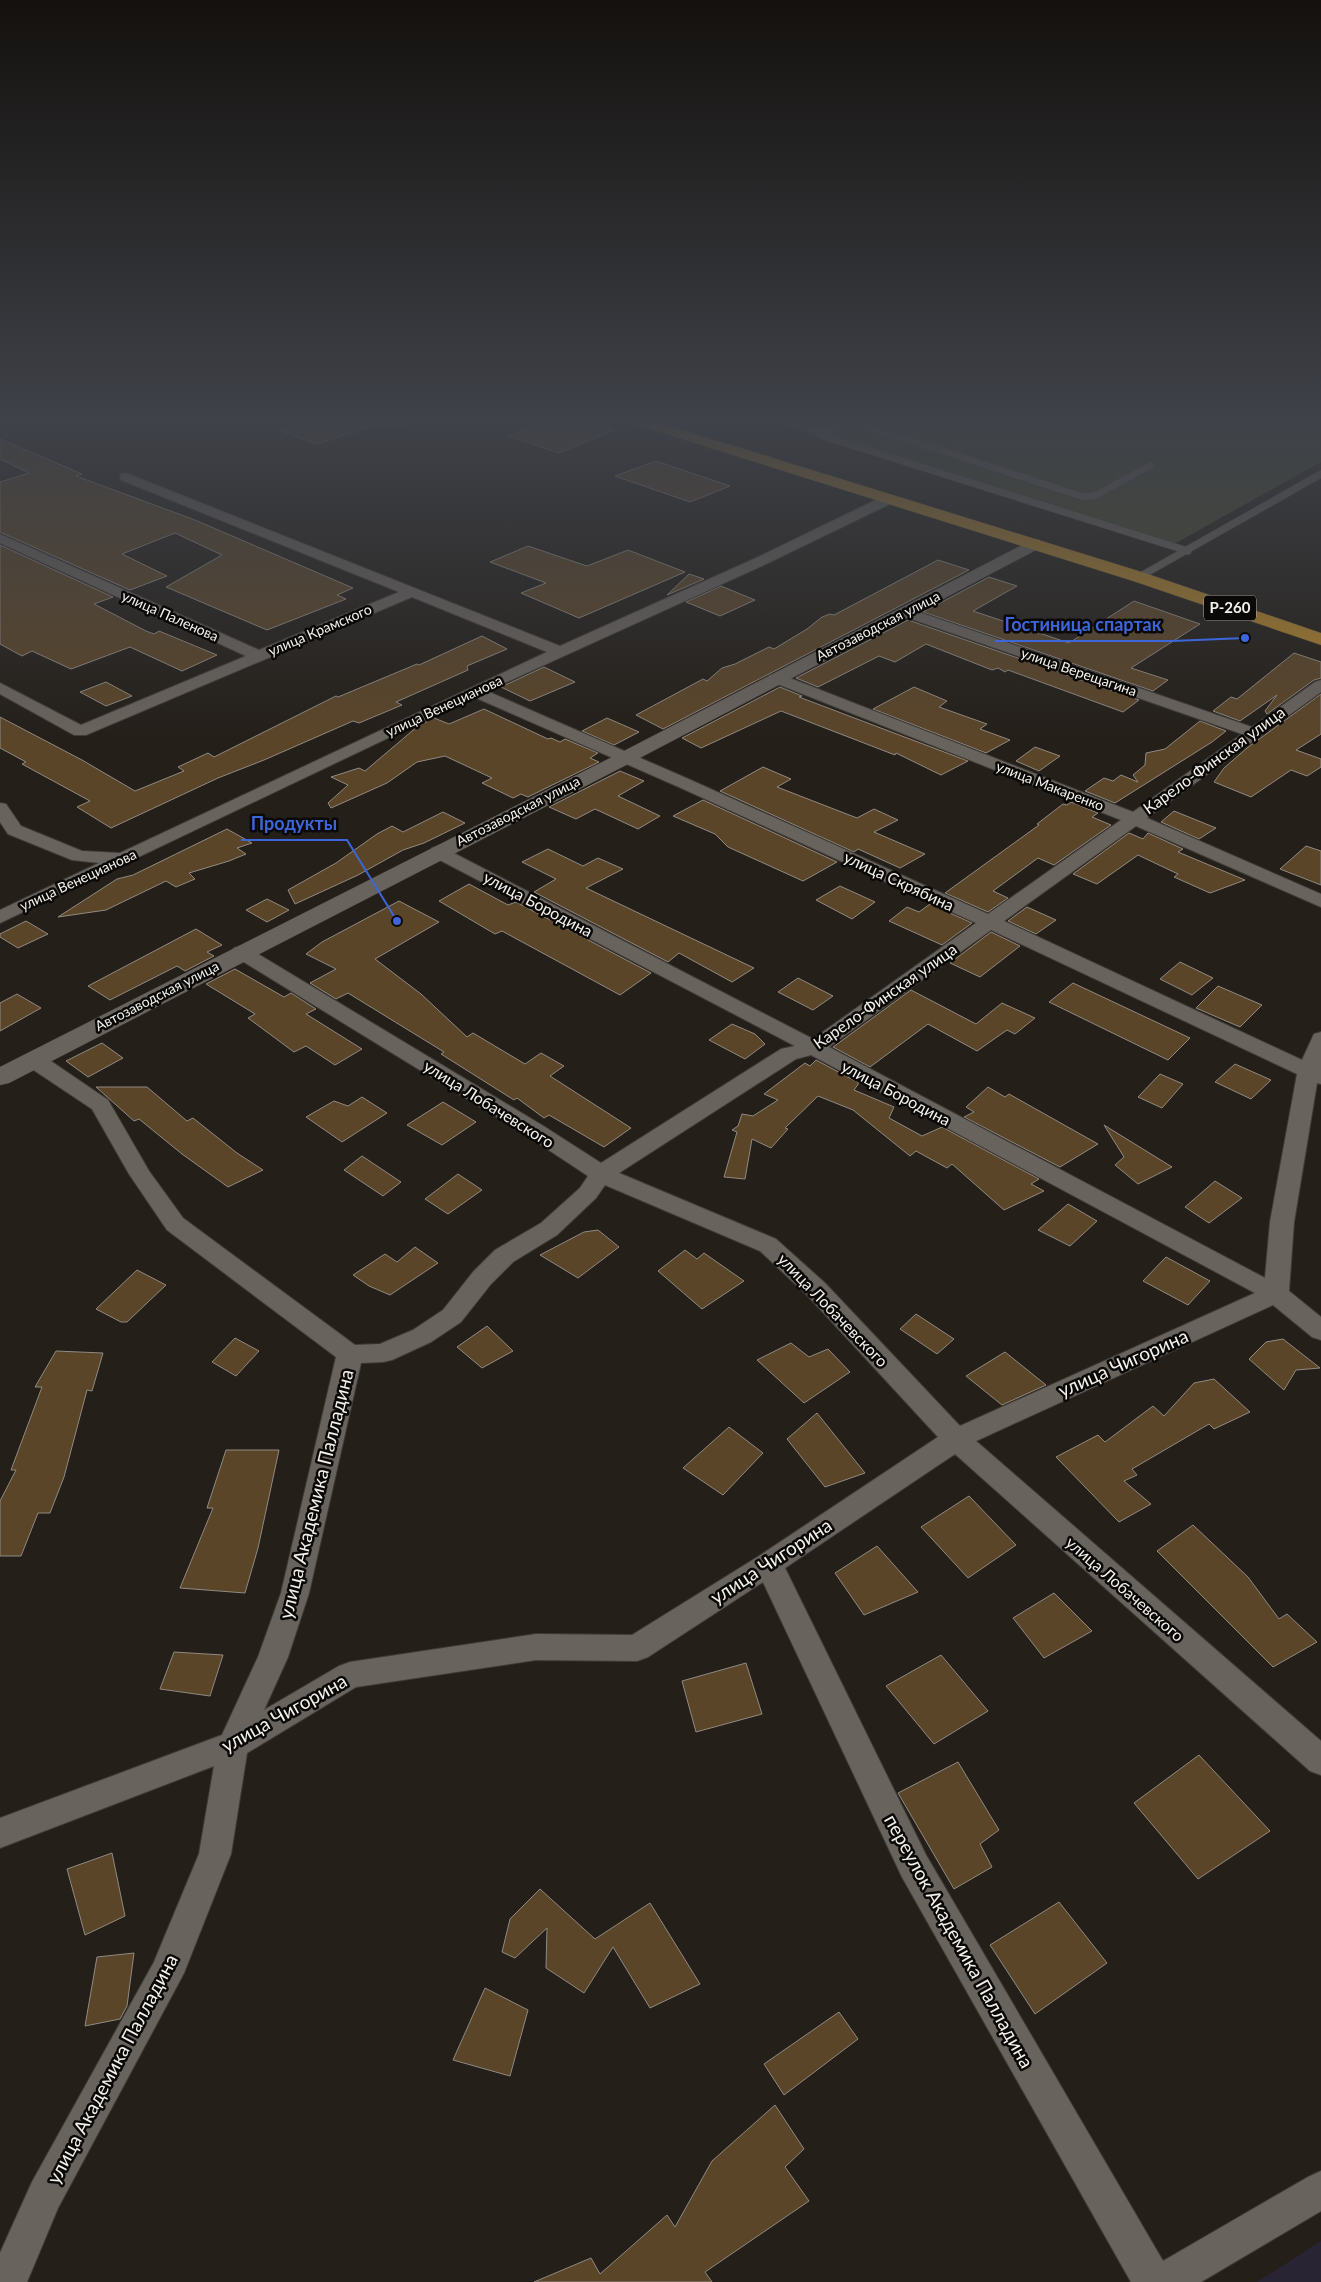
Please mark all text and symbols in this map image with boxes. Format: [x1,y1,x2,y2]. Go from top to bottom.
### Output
street label: улица Паленова [119,587,221,645]
street label: Автозаводская улица [813,587,943,664]
road number: Р-260 [1204,596,1256,620]
street label: улица Крамского [266,600,374,659]
callout: Гостиница спартак [995,608,1172,641]
text: Гостиница спартак [1004,613,1162,635]
street label: улица Верещагина [1019,644,1139,699]
street label: улица Венецианова [383,671,505,740]
street label: Карело-Финская улица [1139,702,1288,817]
street label: улица Макаренко [994,757,1106,814]
street label: Автозаводская улица [453,772,583,849]
callout: Продукты [241,807,347,840]
text: Продукты [251,812,337,834]
street label: улица Венецианова [17,845,139,914]
street label: улица Скрябина [841,847,957,914]
street label: улица Бородина [481,867,596,940]
street label: Карело-Финская улица [809,939,960,1052]
street label: Автозаводская улица [92,957,222,1034]
street label: улица Лобачевского [421,1056,558,1151]
street label: улица Бородина [839,1056,954,1129]
street label: улица Лобачевского [774,1249,892,1370]
street label: улица Чигорина [1054,1324,1191,1402]
street label: улица Академика Палладина [273,1367,358,1621]
street label: улица Чигорина [706,1513,836,1608]
street label: улица Лобачевского [1062,1532,1188,1645]
street label: улица Чигорина [217,1669,351,1757]
street label: переулок Академика Палладина [880,1810,1039,2072]
street label: улица Академика Палладина [41,1950,182,2187]

